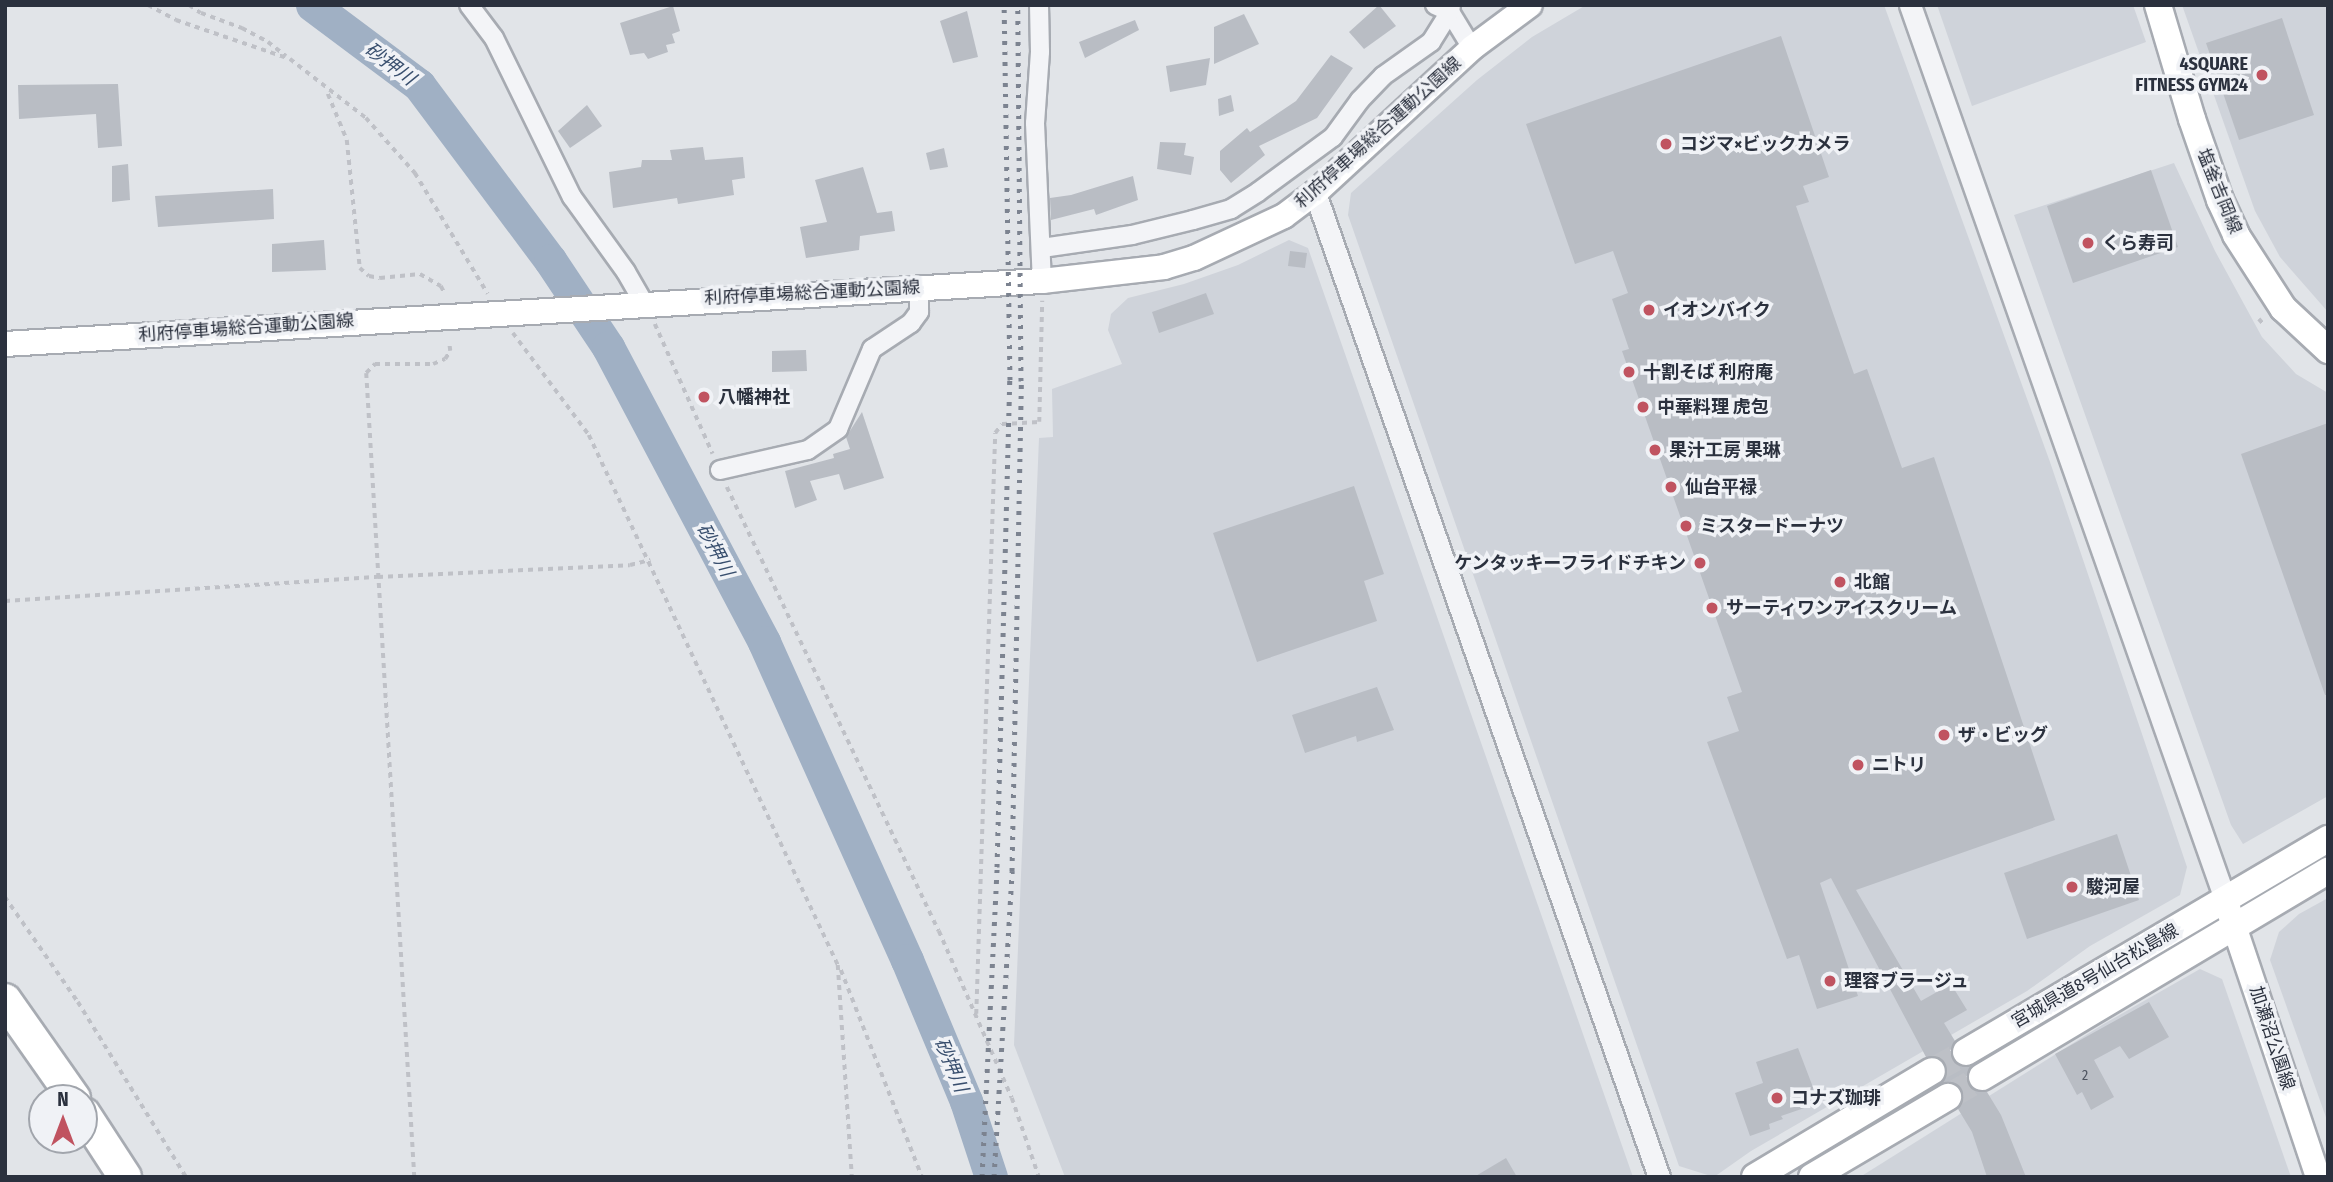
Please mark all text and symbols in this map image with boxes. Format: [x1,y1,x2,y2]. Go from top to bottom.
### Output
water label: 砂押川 [360,38,420,90]
street label: 利府停車場総合運動公園線 [1291,53,1465,213]
place label: 4SQUARE FITNESS GYM24 [2135,54,2248,96]
marker: 4SQUARE FITNESS GYM24 [2254,67,2270,83]
place label: コジマ×ビックカメラ [1680,133,1850,155]
marker: コジマ×ビックカメラ [1658,136,1674,152]
street label: 塩釜吉岡線 [2192,145,2246,237]
place label: くら寿司 [2102,232,2174,254]
marker: くら寿司 [2080,235,2096,251]
street label: 利府停車場総合運動公園線 [704,277,920,309]
place label: イオンバイク [1663,299,1771,321]
marker: イオンバイク [1641,302,1657,318]
street label: 利府停車場総合運動公園線 [138,310,354,346]
place label: 十割そば 利府庵 [1643,361,1773,383]
marker: 十割そば 利府庵 [1621,364,1637,380]
place label: 八幡神社 [718,386,790,408]
marker: 八幡神社 [696,389,712,405]
place label: 中華料理 虎包 [1657,396,1769,418]
marker: 中華料理 虎包 [1635,399,1651,415]
place label: 果汁工房 果琳 [1669,439,1781,461]
marker: 果汁工房 果琳 [1647,442,1663,458]
place label: 仙台平禄 [1685,476,1757,498]
marker: 仙台平禄 [1663,479,1679,495]
place label: ミスタードーナツ [1700,515,1844,537]
marker: ミスタードーナツ [1678,518,1694,534]
water label: 砂押川 [692,519,738,581]
place label: ケンタッキーフライドチキン [1452,552,1686,574]
marker: ケンタッキーフライドチキン [1692,555,1708,571]
place label: 北館 [1854,571,1890,593]
marker: 北館 [1832,574,1848,590]
place label: サーティワンアイスクリーム [1726,597,1960,619]
marker: サーティワンアイスクリーム [1704,600,1720,616]
place label: ザ・ビッグ [1958,724,2048,746]
marker: ザ・ビッグ [1936,727,1952,743]
place label: ニトリ [1872,754,1926,776]
marker: ニトリ [1850,757,1866,773]
place label: 駿河屋 [2086,876,2140,898]
marker: 駿河屋 [2064,879,2080,895]
street label: 宮城県道8号仙台松島線 [2008,919,2182,1033]
place label: 理容ブラージュ [1844,970,1970,992]
marker: 理容ブラージュ [1822,973,1838,989]
street label: 加瀬沼公園線 [2245,983,2299,1093]
water label: 砂押川 [929,1034,973,1096]
house number: 2 [2082,1068,2088,1084]
north arrow [28,1084,98,1154]
place label: コナズ珈琲 [1791,1087,1881,1109]
text: N [57,1088,69,1111]
marker: コナズ珈琲 [1769,1090,1785,1106]

